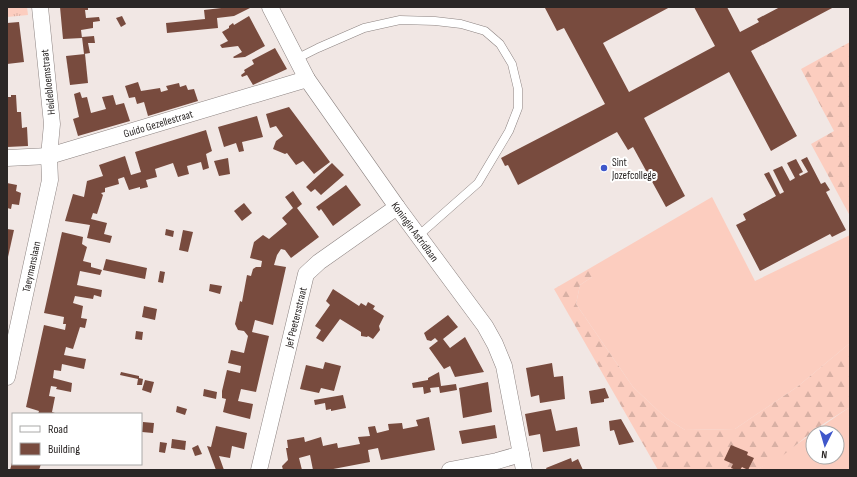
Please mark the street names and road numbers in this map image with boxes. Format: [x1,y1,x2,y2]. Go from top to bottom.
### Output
street label: Heidebloemstraat [38,48,58,115]
street label: Guido Gezellestraat [122,107,195,140]
street label: Koningin Astridlaan [389,199,442,264]
street label: Taeymanslaan [19,240,43,293]
street label: Jef Peetersstraat [282,285,309,350]

